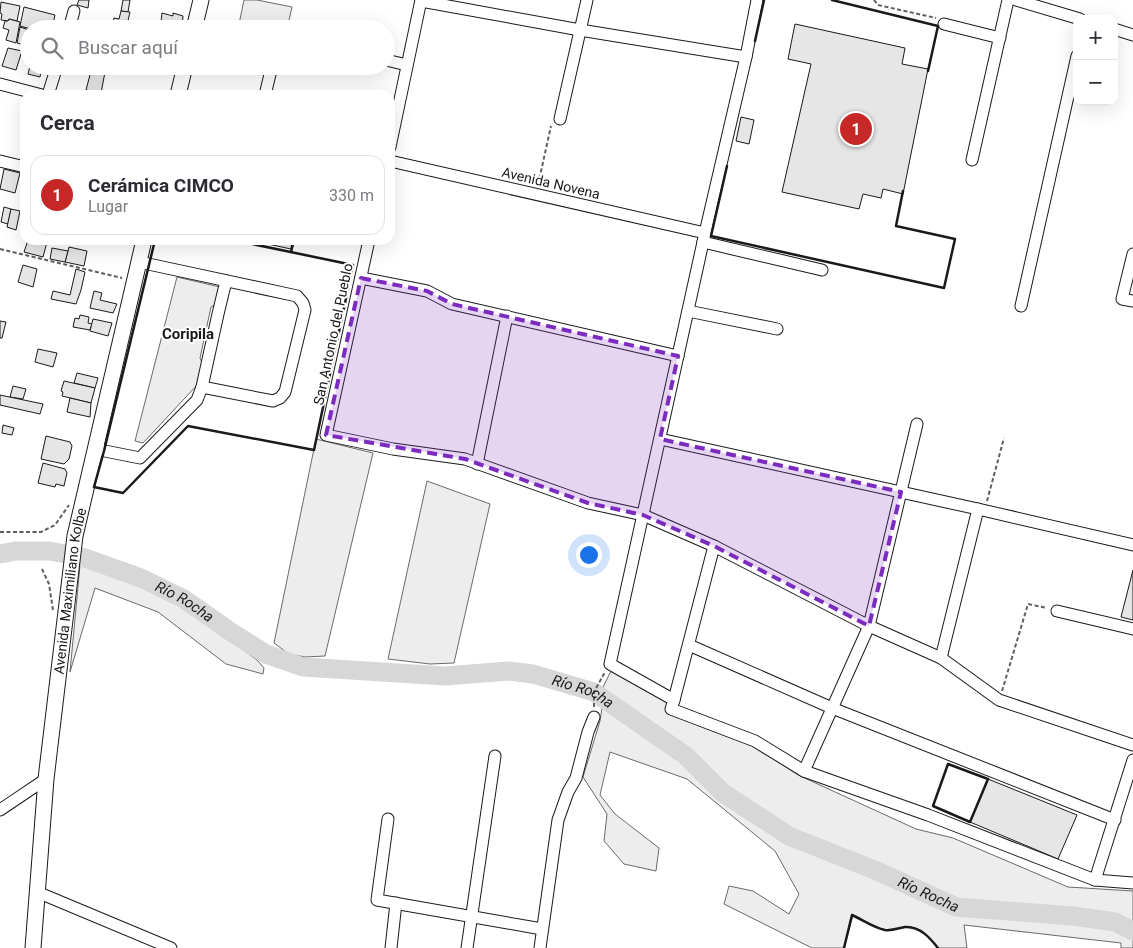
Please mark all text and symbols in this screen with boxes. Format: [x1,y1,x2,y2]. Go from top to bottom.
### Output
map controls [1073,15,1118,105]
button: + [1073,15,1118,60]
search box [20,20,395,75]
icon: search [38,34,66,62]
text: Buscar aquí [78,36,178,59]
button: − [1073,60,1118,105]
pin: 1 [840,110,872,148]
text: Cerca [40,111,95,135]
street label: Avenida Novena [500,164,602,202]
text: Cerámica CIMCO [88,174,234,197]
text: 1 [52,186,62,205]
text: 330 m [329,186,374,205]
text: Lugar [88,197,128,216]
street label: San Antonio del Pueblo [310,262,356,406]
district label: Coripila [162,325,214,343]
street label: Avenida Maximiliano Kolbe [51,506,89,675]
your location [576,542,602,568]
water label: Río Rocha [152,577,217,626]
water label: Río Rocha [550,671,617,712]
water label: Río Rocha [895,873,962,916]

